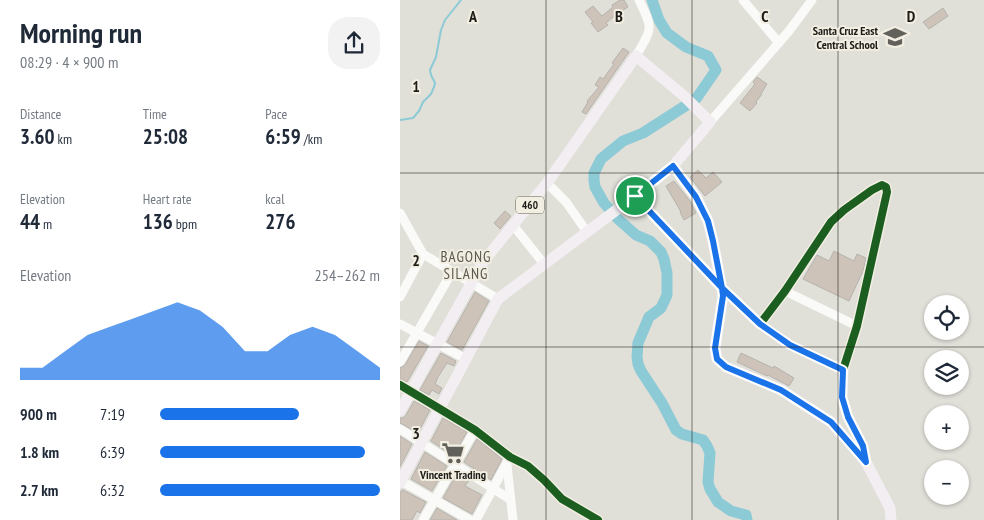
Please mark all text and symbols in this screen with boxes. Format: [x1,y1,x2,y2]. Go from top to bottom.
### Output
text: A [468,6,478,26]
text: B [615,6,623,26]
text: C [761,6,769,26]
text: D [907,6,916,26]
text: Morning run [20,14,142,51]
button: share [328,17,380,69]
place label: Santa Cruz East Central School [813,23,878,52]
school or university icon: Santa Cruz East Central School [882,24,908,50]
text: 08:29 · 4 × 900 m [20,52,118,72]
text: 1 [412,76,420,96]
text: Distance [20,105,61,123]
text: Time [143,105,167,123]
text: Pace [265,105,287,123]
text: 3.60 [20,123,55,150]
text: 25:08 [143,123,188,150]
text: 6:59 [265,123,301,150]
text: km [55,130,72,148]
text: /km [301,130,322,148]
pin [614,175,656,217]
icon: arrive [621,182,649,210]
text: Elevation [20,190,65,208]
text: Heart rate [143,190,192,208]
text: kcal [265,190,284,208]
road number: 460 [516,196,544,214]
text: 44 [20,208,40,235]
text: 136 [143,208,173,235]
text: 276 [265,208,295,235]
text: m [40,215,52,233]
text: bpm [173,215,197,233]
district label: BAGONG SILANG [441,247,491,283]
text: 2 [412,250,420,270]
text: Elevation [20,265,71,285]
text: 254–262 m [315,265,380,285]
map controls [924,295,969,505]
button: locate [924,295,969,340]
button: layers [924,350,969,395]
text: 900 m [20,404,57,424]
text: 7:19 [100,404,125,424]
button: + [924,405,969,450]
text: 3 [412,423,420,443]
supermarket icon: Vincent Trading [440,440,466,466]
text: 1.8 km [20,442,59,462]
text: 6:39 [100,442,125,462]
button: − [924,460,969,505]
place label: Vincent Trading [419,467,486,482]
text: 2.7 km [20,480,58,500]
text: 6:32 [100,480,125,500]

